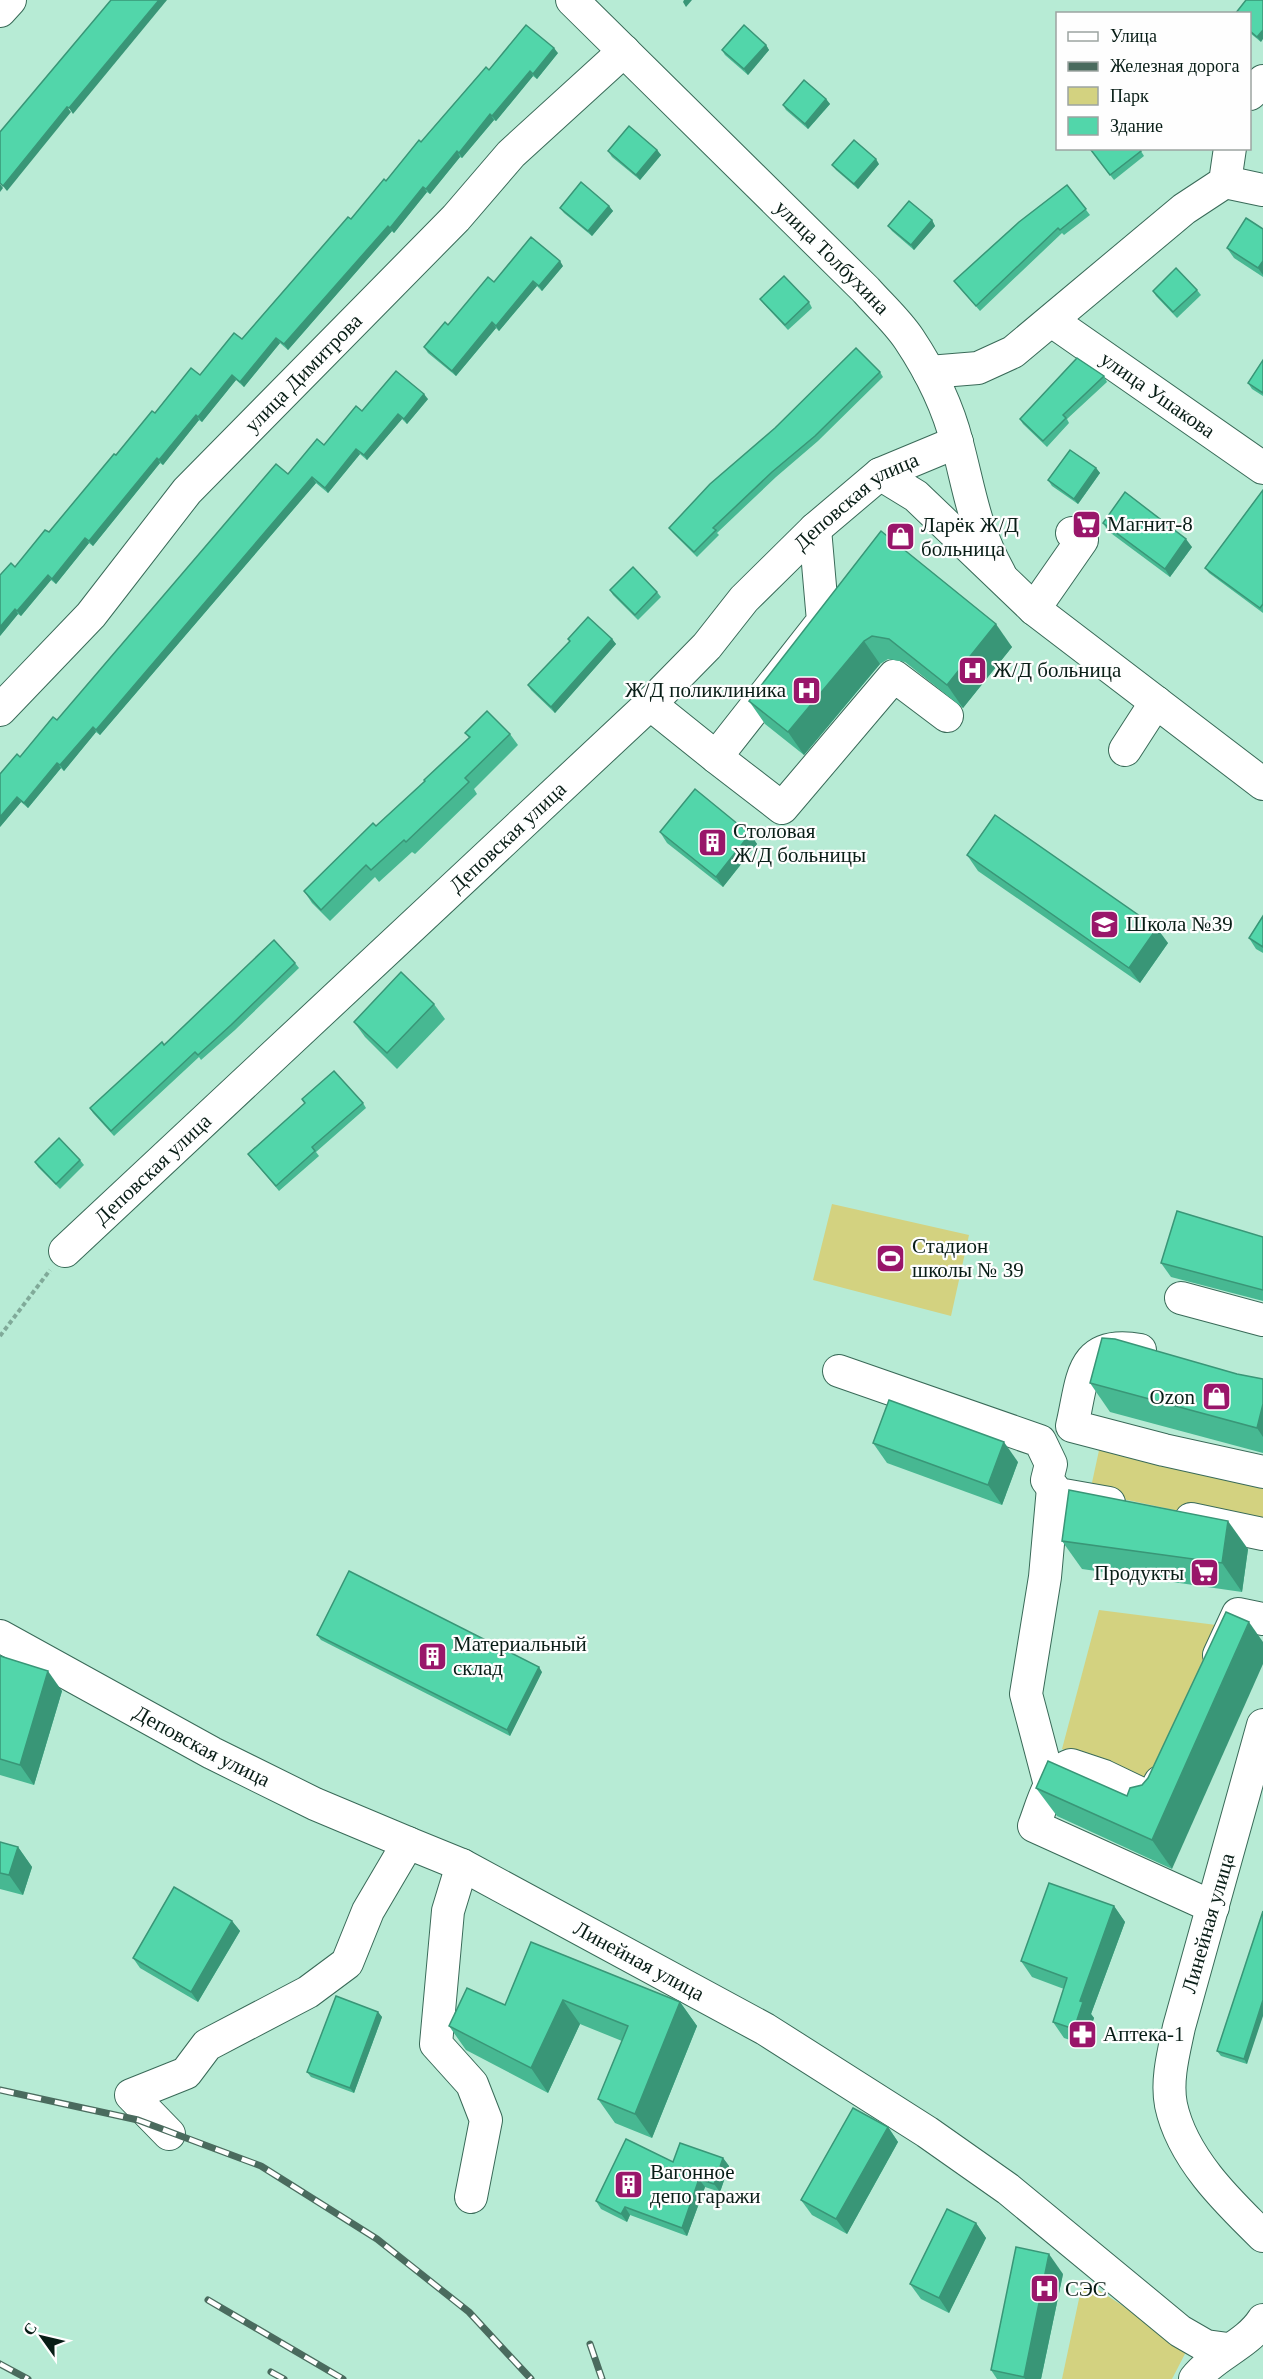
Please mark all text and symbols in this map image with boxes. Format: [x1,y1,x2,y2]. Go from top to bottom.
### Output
legend [1056,12,1251,150]
text: Улица [1110,26,1157,46]
text: Железная дорога [1110,56,1239,76]
text: Парк [1110,86,1149,106]
text: Здание [1110,116,1163,136]
street label: улица Толбухина [770,195,895,320]
street label: улица Димитрова [240,308,367,437]
street label: улица Ушакова [1096,347,1220,443]
street label: Деповская улица [789,447,923,555]
supermarket icon: Магнит-8 [1070,508,1102,540]
place label: Магнит-8 [1107,512,1193,536]
place label: Ларёк Ж/Д больница [921,513,1019,561]
shop icon: Ларёк Ж/Д больница [884,521,916,553]
hospital icon: Ж/Д больница [956,654,988,686]
place label: Ж/Д больница [993,658,1122,682]
hospital icon: Ж/Д поликлиника [791,674,823,706]
place label: Ж/Д поликлиника [625,678,787,702]
street label: Деповская улица [444,776,571,897]
place label: Столовая Ж/Д больницы [733,819,866,867]
building icon: Столовая Ж/Д больницы [696,827,728,859]
school or university icon: Школа №39 [1089,908,1121,940]
place label: Школа №39 [1126,912,1233,936]
street label: Деповская улица [89,1108,216,1229]
place label: Стадион школы № 39 [912,1234,1024,1282]
sports icon: Стадион школы № 39 [875,1242,907,1274]
shop icon: Ozon [1200,1381,1232,1413]
place label: Ozon [1150,1385,1195,1409]
supermarket icon: Продукты [1189,1557,1221,1589]
place label: Продукты [1094,1561,1184,1585]
place label: Материальный склад [453,1632,587,1680]
building icon: Материальный склад [416,1640,448,1672]
street label: Деповская улица [130,1700,275,1792]
street label: Линейная улица [1177,1850,1240,1996]
street label: Линейная улица [570,1916,709,2006]
pharmacy icon: Аптека-1 [1066,2018,1098,2050]
place label: Аптека-1 [1103,2022,1185,2046]
place label: Вагонное депо гаражи [650,2160,761,2208]
building icon: Вагонное депо гаражи [613,2168,645,2200]
hospital icon: СЭС [1028,2273,1060,2305]
place label: СЭС [1065,2277,1107,2301]
north arrow [12,2307,72,2367]
text: С [20,2319,40,2338]

